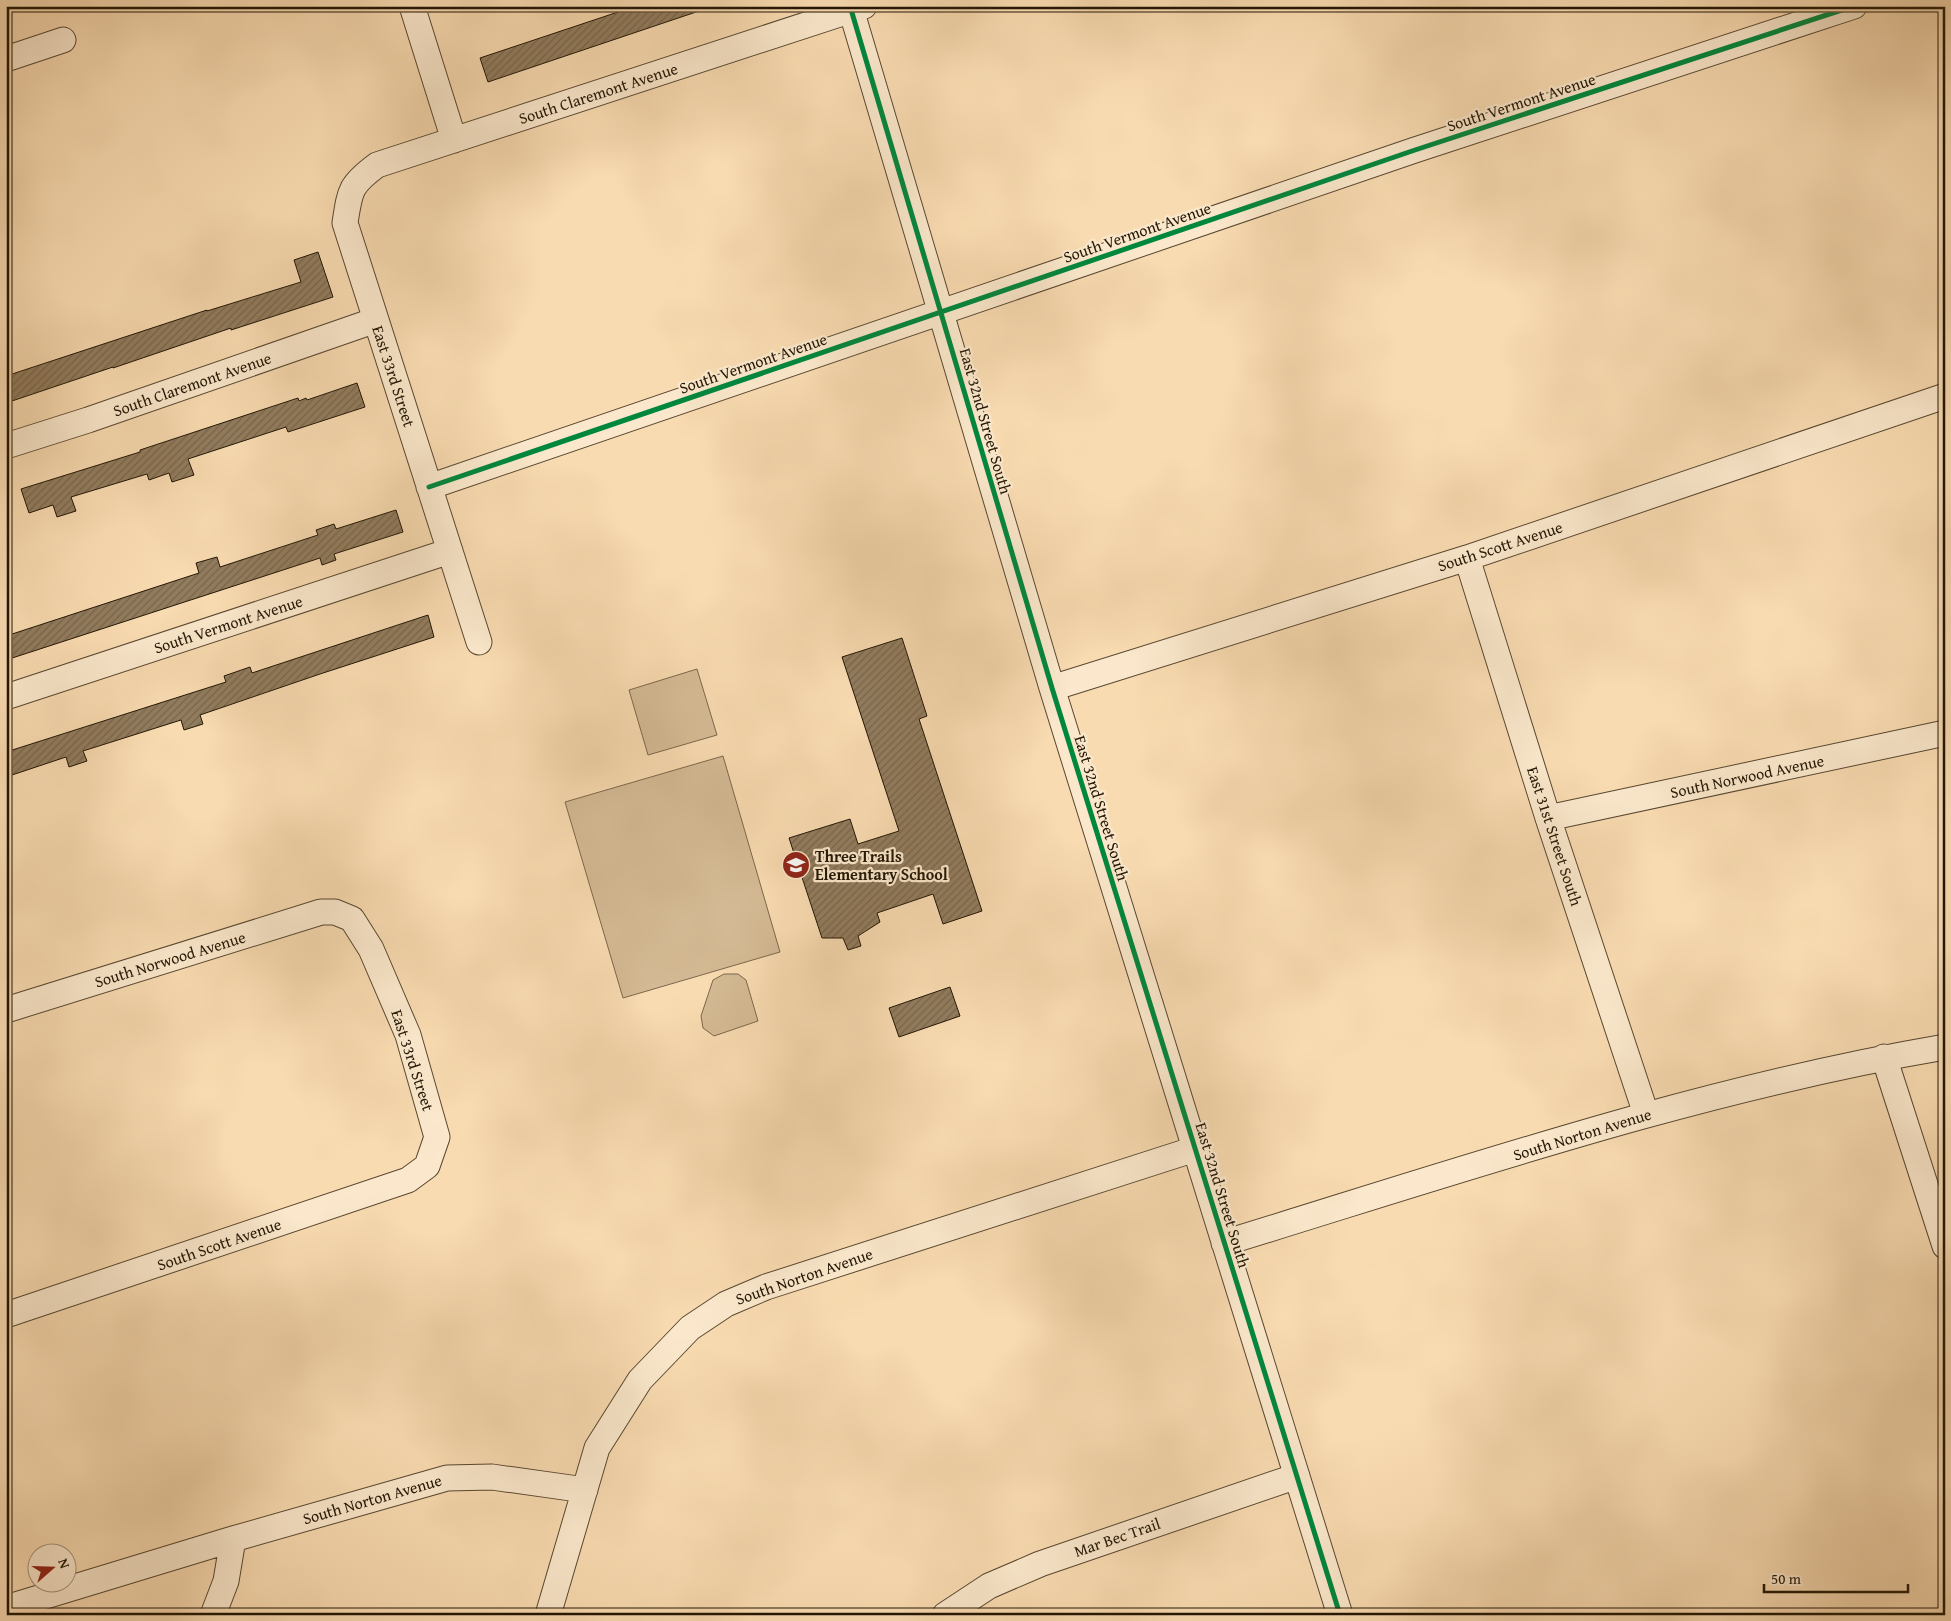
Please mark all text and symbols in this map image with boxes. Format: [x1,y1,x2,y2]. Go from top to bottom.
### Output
street label: South Claremont Avenue [515,56,681,130]
street label: South Vermont Avenue [1444,67,1598,137]
street label: South Vermont Avenue [1060,195,1214,269]
street label: East 33rd Street [366,322,422,430]
street label: South Vermont Avenue [676,326,830,400]
street label: East 32nd Street South [954,345,1018,497]
street label: South Claremont Avenue [110,346,274,422]
street label: South Scott Avenue [1435,515,1565,577]
street label: South Vermont Avenue [151,589,305,659]
street label: East 32nd Street South [1068,732,1136,884]
street label: South Norwood Avenue [1668,748,1826,804]
street label: East 31st Street South [1521,763,1589,909]
place label: Three Trails Elementary School [815,844,948,886]
school or university icon: Three Trails Elementary School [781,850,811,880]
street label: South Norwood Avenue [92,925,248,993]
street label: East 33rd Street [385,1006,441,1114]
street label: South Norton Avenue [1510,1102,1654,1166]
street label: East 32nd Street South [1189,1119,1257,1271]
street label: South Scott Avenue [154,1212,284,1276]
street label: South Norton Avenue [732,1241,876,1311]
street label: South Norton Avenue [300,1468,444,1530]
street label: Mar Bec Trail [1071,1511,1164,1563]
north arrow [28,1544,78,1594]
text: N [53,1556,75,1572]
scale bar [1764,1561,1907,1593]
text: 50 m [1771,1568,1802,1589]

